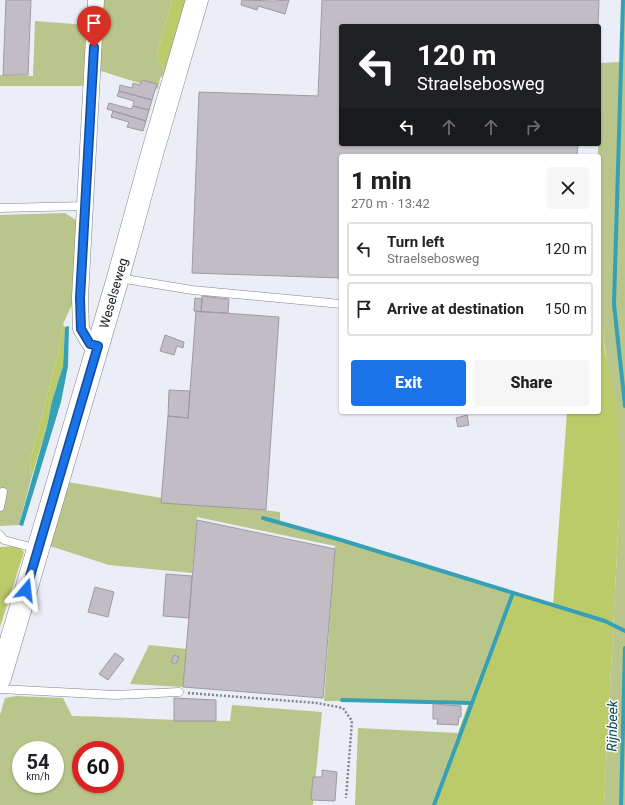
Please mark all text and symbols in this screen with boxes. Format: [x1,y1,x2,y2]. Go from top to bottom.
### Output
pin [77,6,111,47]
icon: arrive [83,12,105,34]
text: 120 m [417,39,496,72]
icon: left [351,40,403,92]
text: Straelsebosweg [417,73,545,94]
icon: left [396,116,418,138]
icon: ahead [438,116,460,138]
icon: ahead [480,116,502,138]
icon: right [522,116,544,138]
text: 1 min [351,167,412,195]
button: close [547,167,589,209]
text: 270 m · 13:42 [351,196,430,211]
text: Turn left [387,233,444,251]
icon: left [353,238,375,260]
text: 120 m [545,240,587,258]
text: Straelsebosweg [387,251,479,266]
street label: Weselseweg [96,256,131,330]
icon: arrive [353,298,375,320]
text: Arrive at destination [387,300,524,318]
text: 150 m [545,300,587,318]
button: Exit [351,360,466,406]
button: Share [474,360,589,406]
position arrow [5,569,47,611]
water label: Rijnbeek [604,699,620,752]
speed limit sign: 60 [72,741,124,793]
text: 54 [27,750,49,774]
text: km/h [26,771,50,782]

